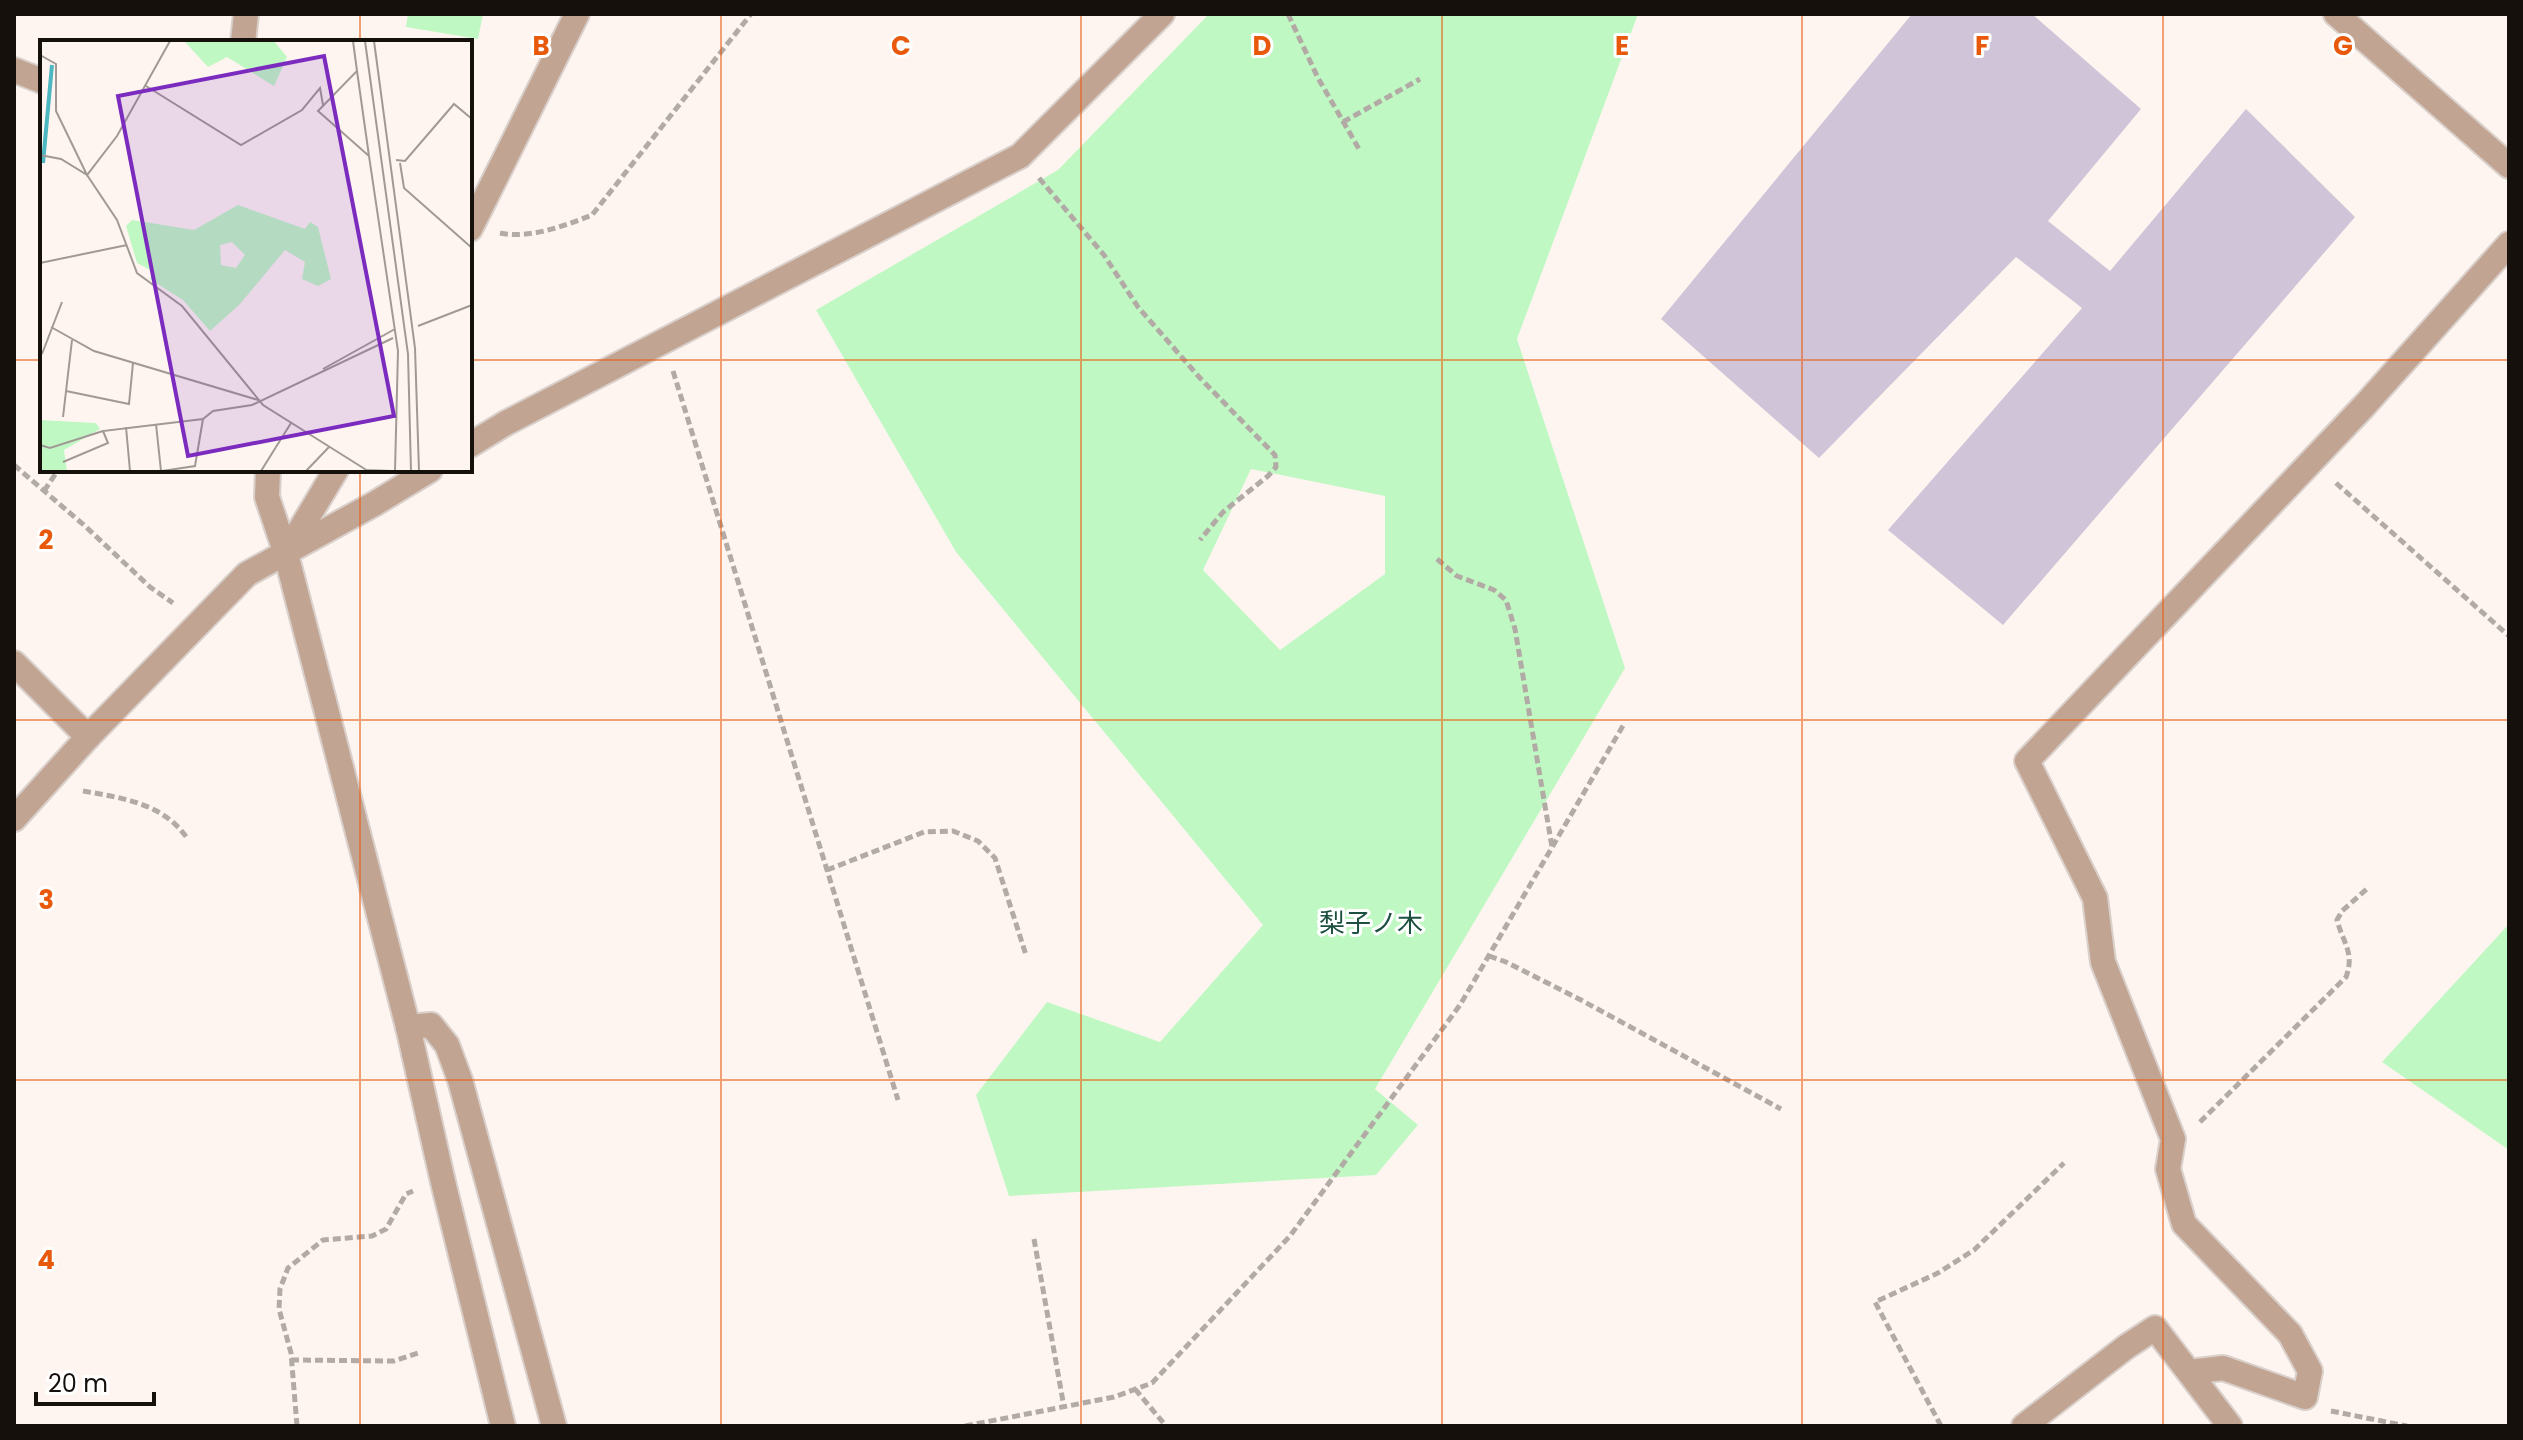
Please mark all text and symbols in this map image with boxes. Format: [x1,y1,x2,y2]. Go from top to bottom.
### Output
text: B [532,28,550,64]
text: C [891,28,911,64]
text: D [1253,28,1272,64]
text: E [1615,28,1629,64]
text: F [1975,28,1989,64]
text: G [2333,28,2353,64]
inset map [40,40,472,472]
text: 2 [39,522,54,558]
text: 3 [38,882,54,918]
district label: 梨子ノ木 [1319,905,1423,941]
text: 4 [37,1242,55,1278]
scale bar [36,1356,154,1406]
text: 20 m [48,1367,108,1400]

